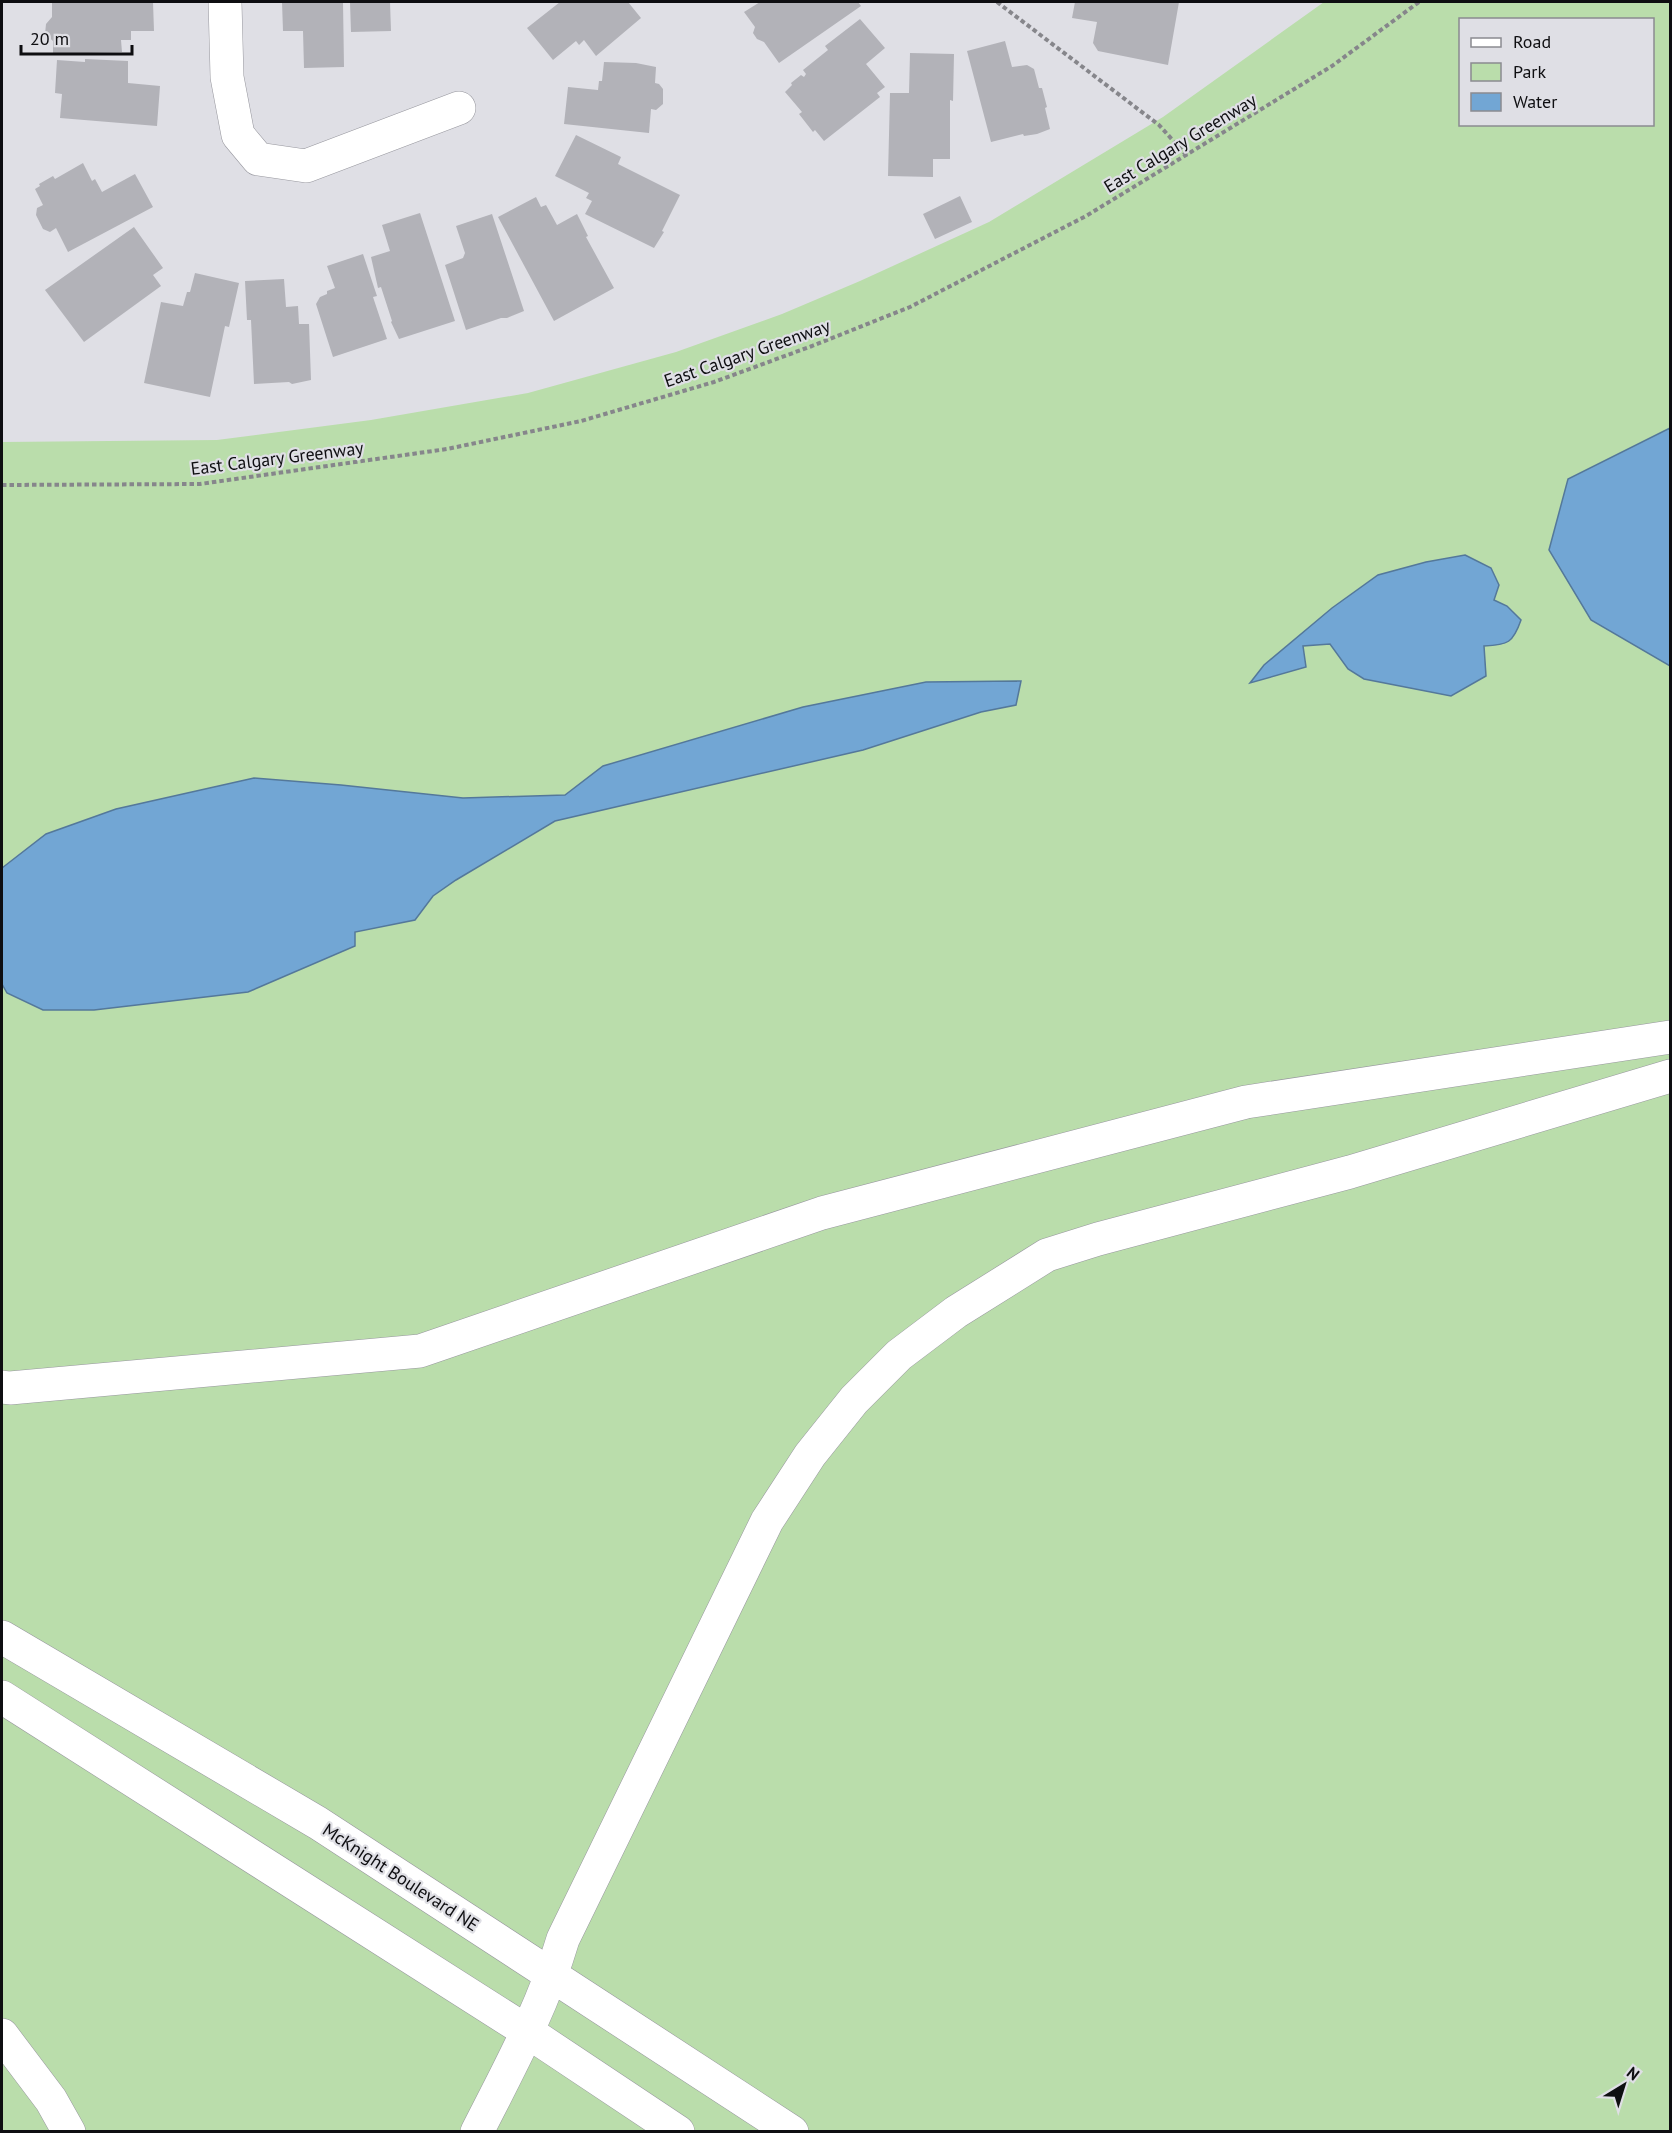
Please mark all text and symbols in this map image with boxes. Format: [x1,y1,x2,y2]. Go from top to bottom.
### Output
scale bar [21,18,132,56]
legend [1459,18,1654,126]
text: 20 m [30,27,69,50]
text: Road [1513,30,1551,53]
text: Park [1513,60,1546,83]
street label: East Calgary Greenway [1099,88,1261,198]
text: Water [1513,90,1557,113]
street label: East Calgary Greenway [661,314,834,392]
street label: East Calgary Greenway [189,436,365,480]
street label: McKnight Boulevard NE [319,1818,483,1936]
north arrow [1594,2055,1654,2115]
text: N [1623,2062,1644,2084]

